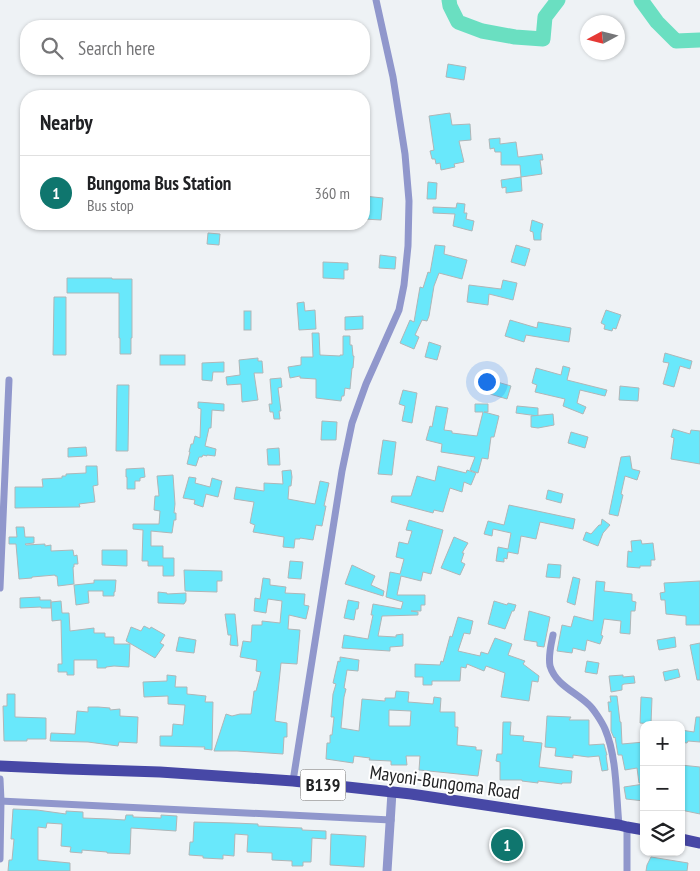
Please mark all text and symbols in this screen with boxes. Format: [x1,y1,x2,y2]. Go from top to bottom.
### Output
north arrow [580,15,625,60]
search box [20,20,370,75]
icon: search [38,34,66,62]
text: Search here [78,36,155,60]
text: Nearby [40,109,93,136]
text: Bungoma Bus Station [87,171,231,195]
text: 1 [52,183,60,203]
text: 360 m [315,183,350,203]
text: Bus stop [87,195,134,215]
your location [474,369,500,395]
map controls [640,721,685,856]
button: + [640,721,685,766]
street label: Mayoni-Bungoma Road [368,760,522,804]
button: − [640,766,685,811]
road number: B139 [300,770,346,800]
button: layers [640,811,685,856]
pin: 1 [491,826,523,864]

